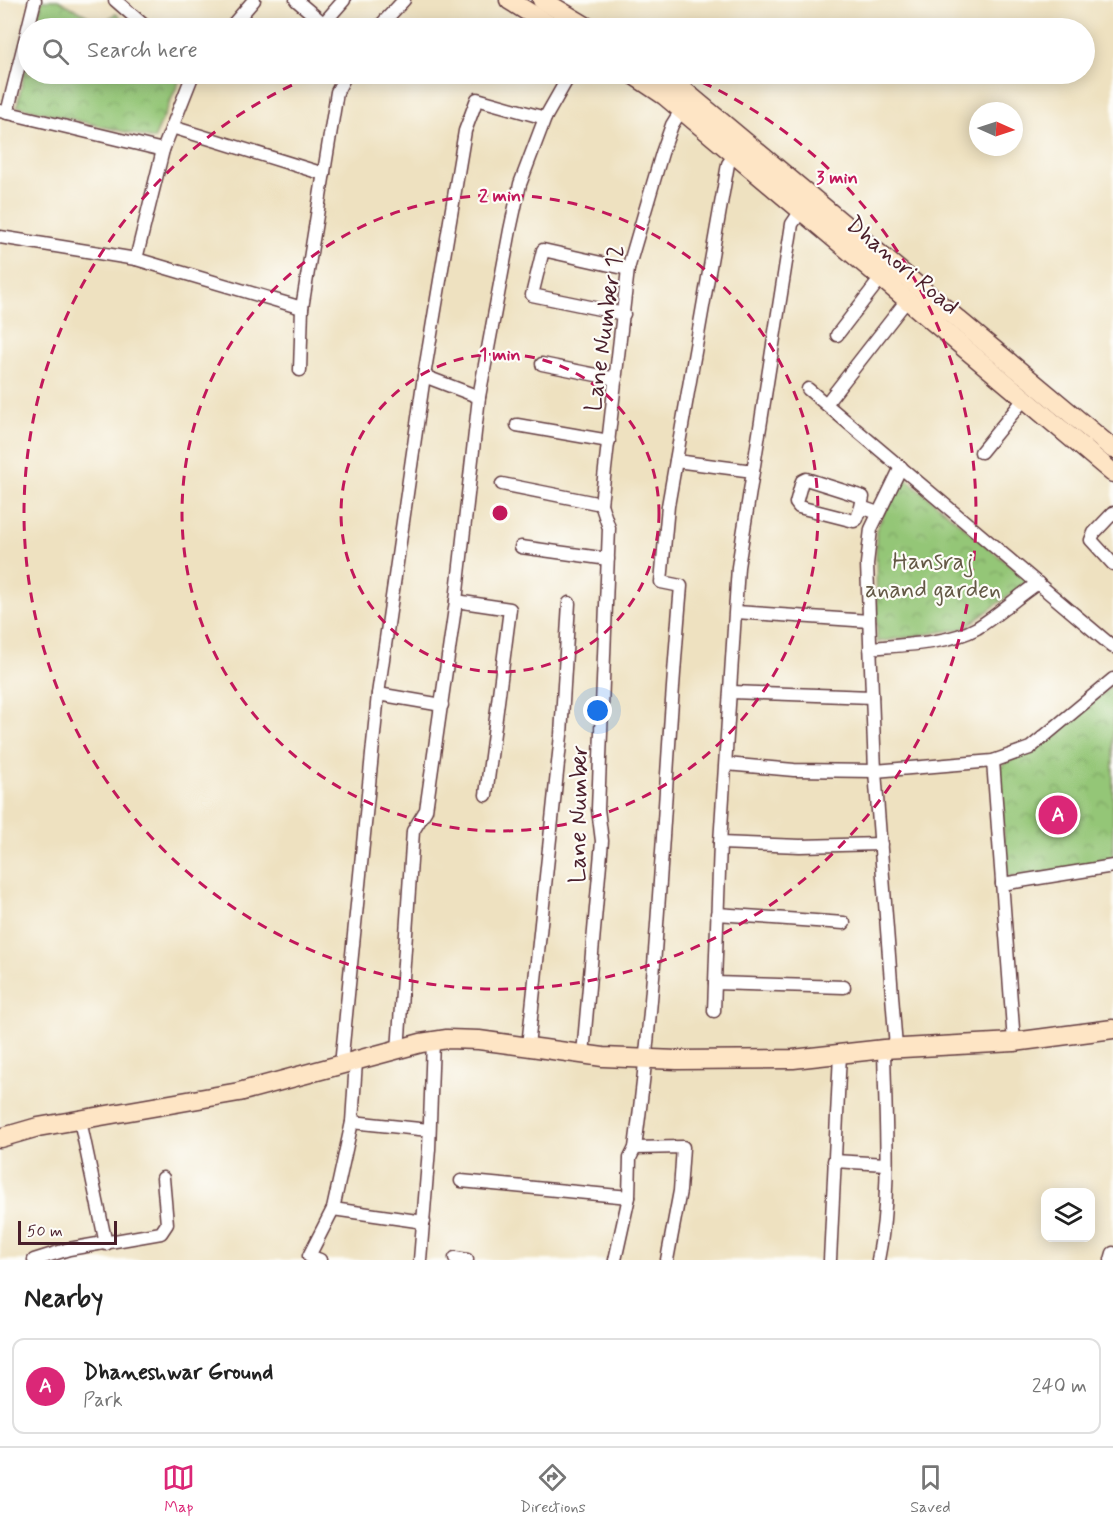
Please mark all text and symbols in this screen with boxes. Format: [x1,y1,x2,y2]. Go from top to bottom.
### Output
search box [18,18,1095,84]
icon: search [39,35,72,68]
text: Search here [87,37,198,65]
north arrow [969,102,1023,156]
text: 3 min [816,166,858,190]
text: 2 min [479,184,521,208]
street label: Dhanori Road [839,210,965,323]
street label: Lane Number 12 [578,243,633,414]
text: 1 min [479,343,521,367]
centre of rings [490,503,510,523]
park label: Hansraj anand garden [865,547,1001,606]
your location [583,696,612,725]
street label: Lane Number [563,745,596,883]
pin: A [1038,792,1078,838]
map controls [1041,1188,1095,1242]
button: layers [1041,1188,1095,1242]
scale bar [18,1218,117,1246]
text: 50 m [27,1221,63,1242]
text: Nearby [24,1282,103,1316]
text: Dhaneshwar Ground [83,1359,273,1387]
text: A [39,1373,52,1400]
text: 240 m [1032,1373,1087,1400]
text: Park [83,1387,123,1414]
tab: Map [162,1461,195,1518]
tab: Directions [520,1461,586,1518]
tab: Saved [910,1461,951,1518]

